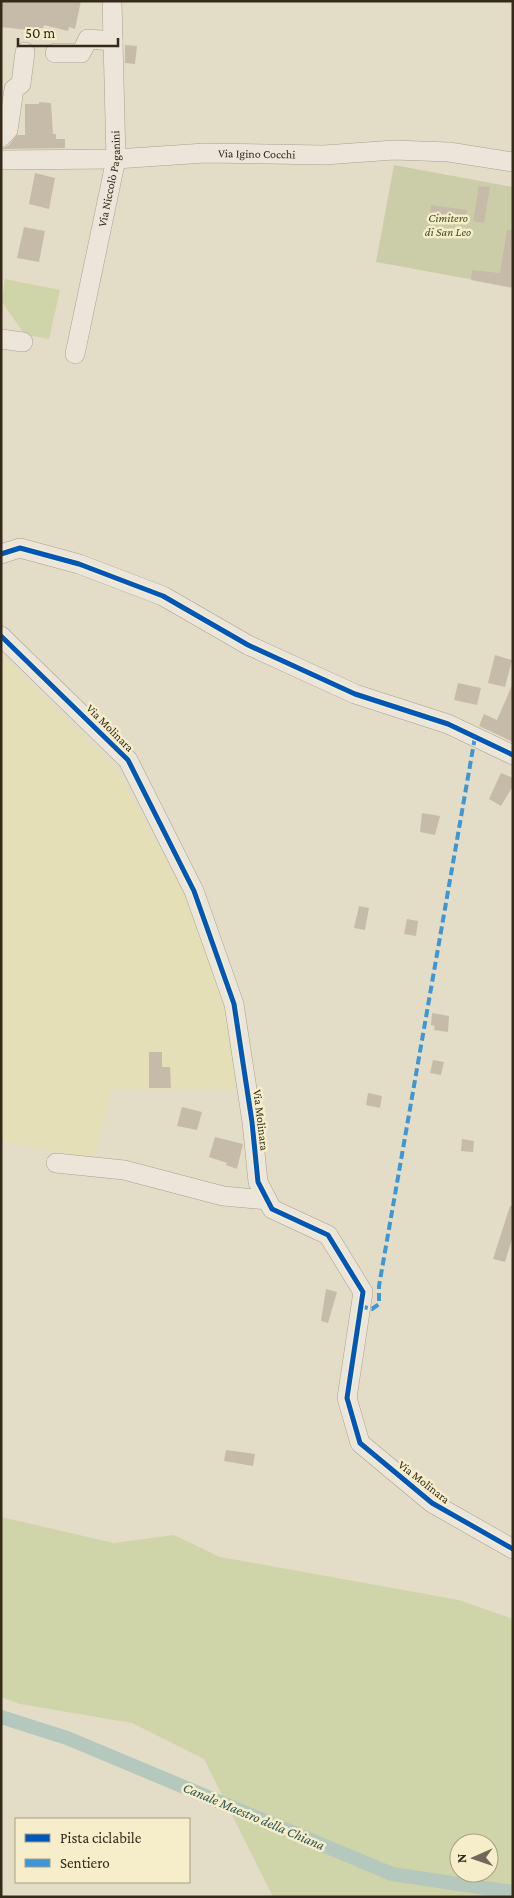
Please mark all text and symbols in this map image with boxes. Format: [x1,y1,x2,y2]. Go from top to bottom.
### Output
scale bar [18,15,118,47]
text: 50 m [25,25,55,41]
street label: Via Niccolò Paganini [95,130,123,228]
street label: Via Igino Cocchi [218,146,296,162]
park label: Cimitero di San Leo [425,211,471,239]
street label: Via Molinara [83,701,137,755]
street label: Via Molinara [250,1089,272,1152]
street label: Via Molinara [395,1458,453,1507]
water label: Canale Maestro della Chiana [181,1779,327,1853]
legend [15,1818,190,1883]
text: Pista ciclabile [60,1830,142,1846]
north arrow [449,1833,499,1883]
text: N [453,1853,469,1864]
text: Sentiero [60,1855,110,1871]

